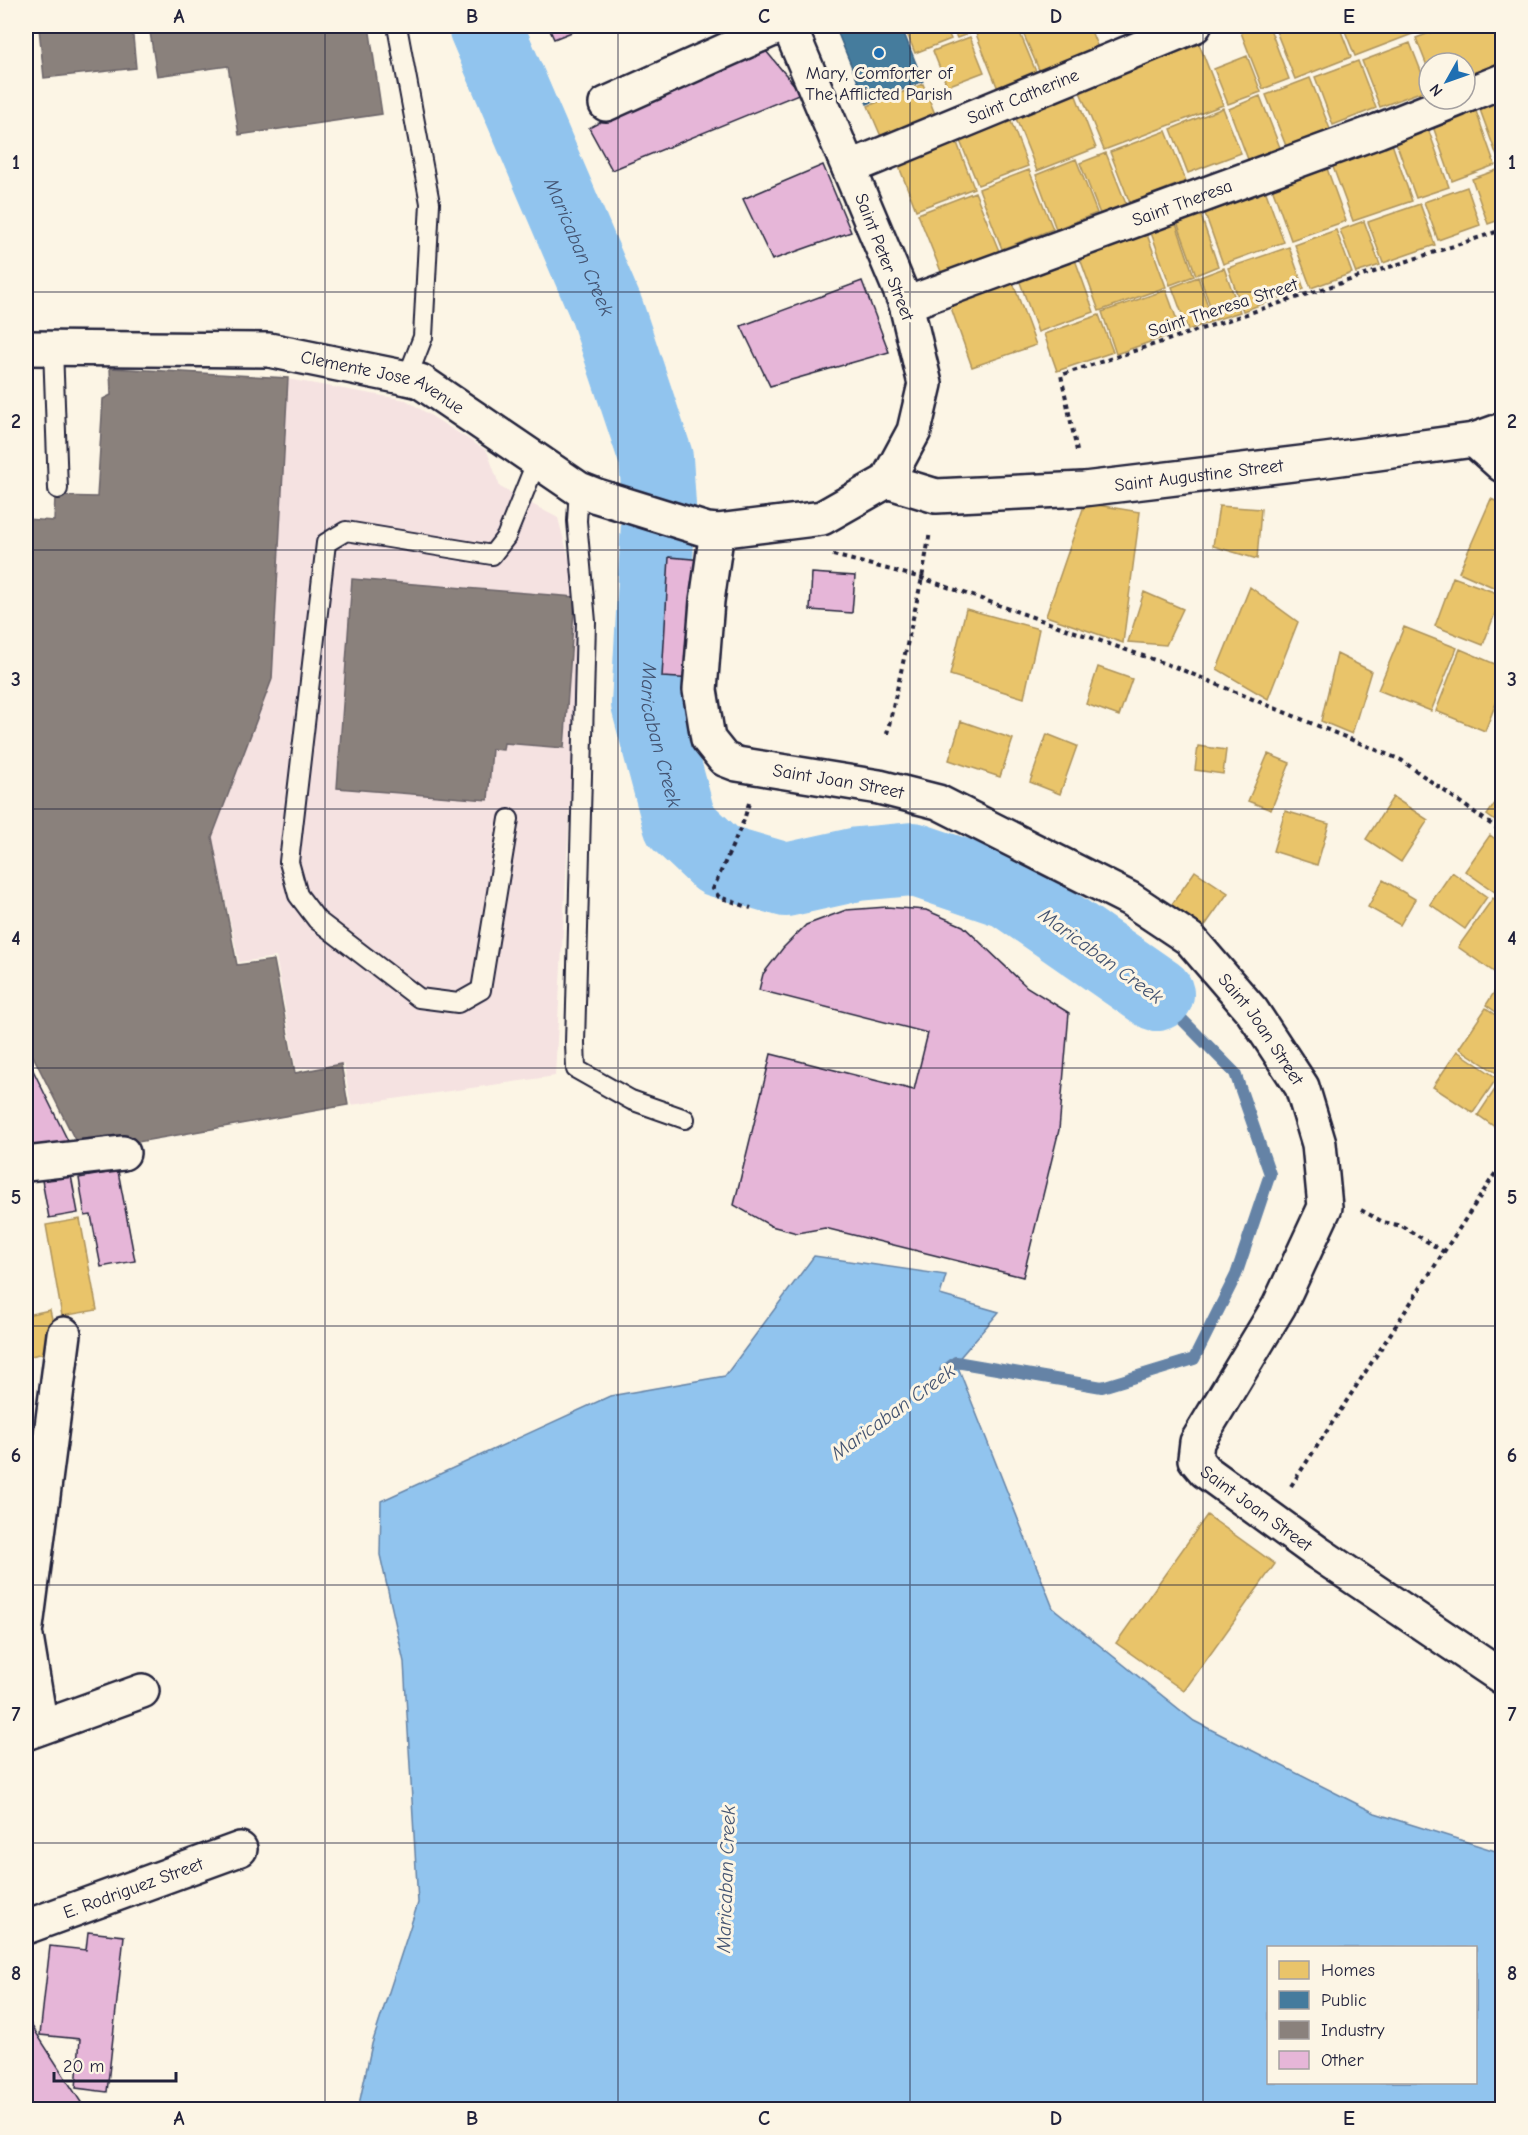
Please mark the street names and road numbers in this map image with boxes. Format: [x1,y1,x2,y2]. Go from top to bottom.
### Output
street label: Saint Catherine [964,64,1082,129]
street label: Saint Theresa [1129,175,1235,231]
street label: Saint Peter Street [850,190,918,324]
street label: Saint Theresa Street [1146,274,1301,342]
street label: Clemente Jose Avenue [299,346,468,418]
street label: Saint Augustine Street [1113,455,1285,496]
street label: Saint Joan Street [771,759,907,804]
street label: Saint Joan Street [1214,969,1309,1089]
street label: Saint Joan Street [1196,1461,1317,1556]
street label: E. Rodriguez Street [60,1853,207,1923]

